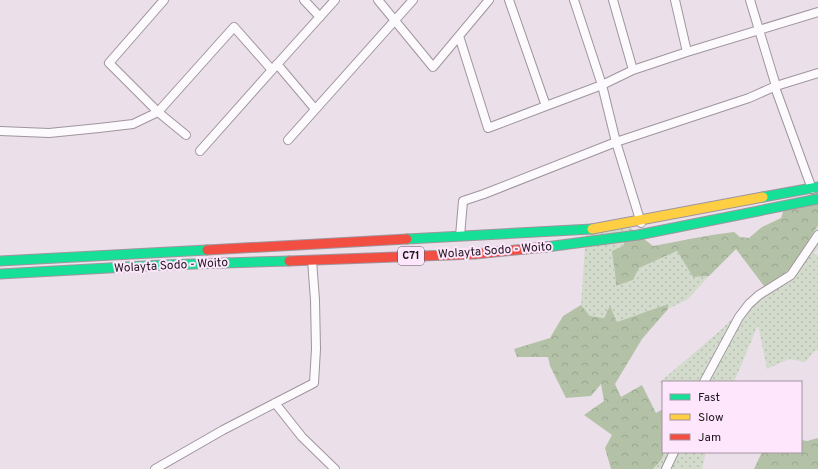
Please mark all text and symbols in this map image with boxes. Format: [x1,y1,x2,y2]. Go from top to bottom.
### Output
street label: Wolayta Sodo - Woito [437,239,553,263]
road number: C71 [398,247,424,265]
street label: Wolayta Sodo - Woito [114,255,229,277]
legend [662,381,802,453]
text: Fast [698,390,720,406]
text: Slow [698,410,724,426]
text: Jam [698,430,721,446]

